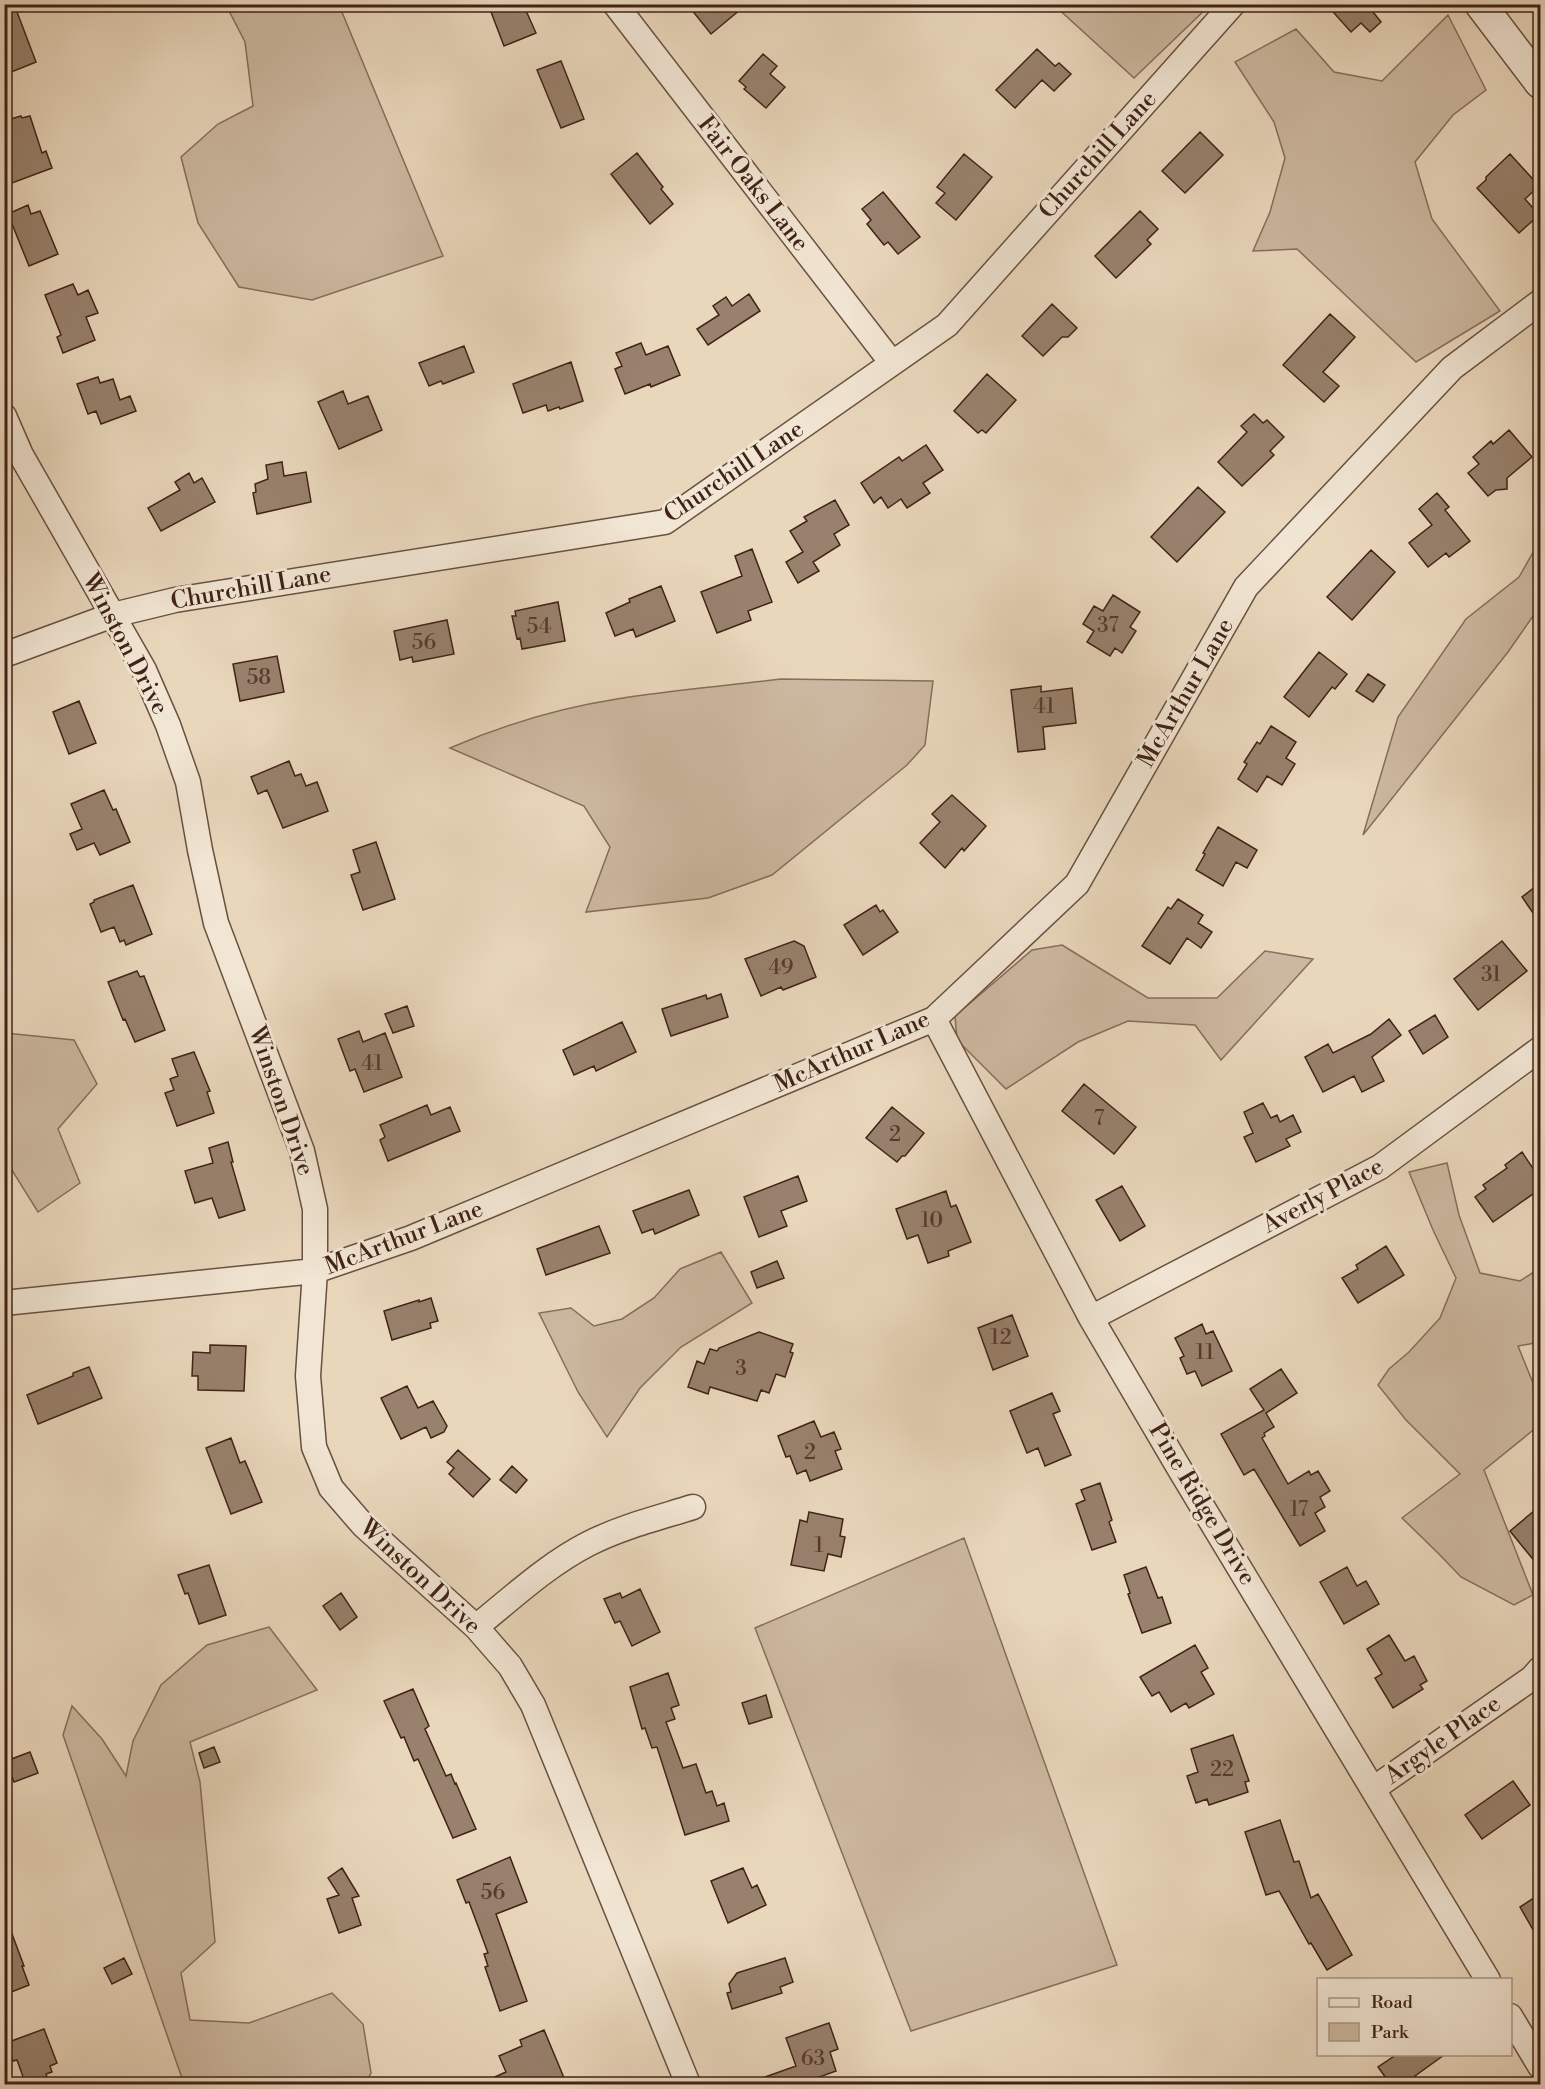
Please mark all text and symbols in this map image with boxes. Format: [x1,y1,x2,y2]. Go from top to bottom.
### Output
street label: Churchill Lane [1033,85,1163,225]
street label: Fair Oaks Lane [691,110,815,258]
street label: Churchill Lane [658,414,810,530]
street label: Churchill Lane [168,559,334,617]
street label: Winston Drive [75,567,175,720]
house number: 37 [1097,613,1119,639]
street label: McArthur Lane [1131,613,1241,773]
house number: 54 [527,614,551,640]
house number: 56 [412,630,436,656]
house number: 58 [247,665,271,691]
house number: 41 [1033,694,1055,720]
house number: 49 [768,955,794,981]
house number: 31 [1481,962,1501,988]
street label: McArthur Lane [769,1004,935,1100]
street label: Winston Drive [241,1021,321,1180]
house number: 41 [361,1051,383,1077]
house number: 7 [1094,1106,1105,1132]
house number: 2 [889,1122,901,1148]
street label: Averly Place [1256,1152,1389,1241]
street label: McArthur Lane [320,1194,488,1282]
house number: 10 [921,1208,943,1234]
house number: 12 [990,1325,1012,1351]
house number: 11 [1196,1340,1214,1366]
house number: 3 [735,1356,747,1382]
street label: Pine Ridge Drive [1142,1417,1262,1591]
house number: 2 [804,1440,816,1466]
house number: 17 [1290,1497,1309,1523]
street label: Winston Drive [352,1512,487,1641]
house number: 1 [814,1533,824,1559]
street label: Argyle Place [1378,1689,1507,1792]
house number: 22 [1210,1757,1234,1783]
house number: 56 [481,1880,505,1906]
legend [1317,1978,1512,2056]
text: Road [1371,1991,1414,2014]
text: Park [1371,2021,1410,2044]
house number: 63 [801,2046,825,2072]

